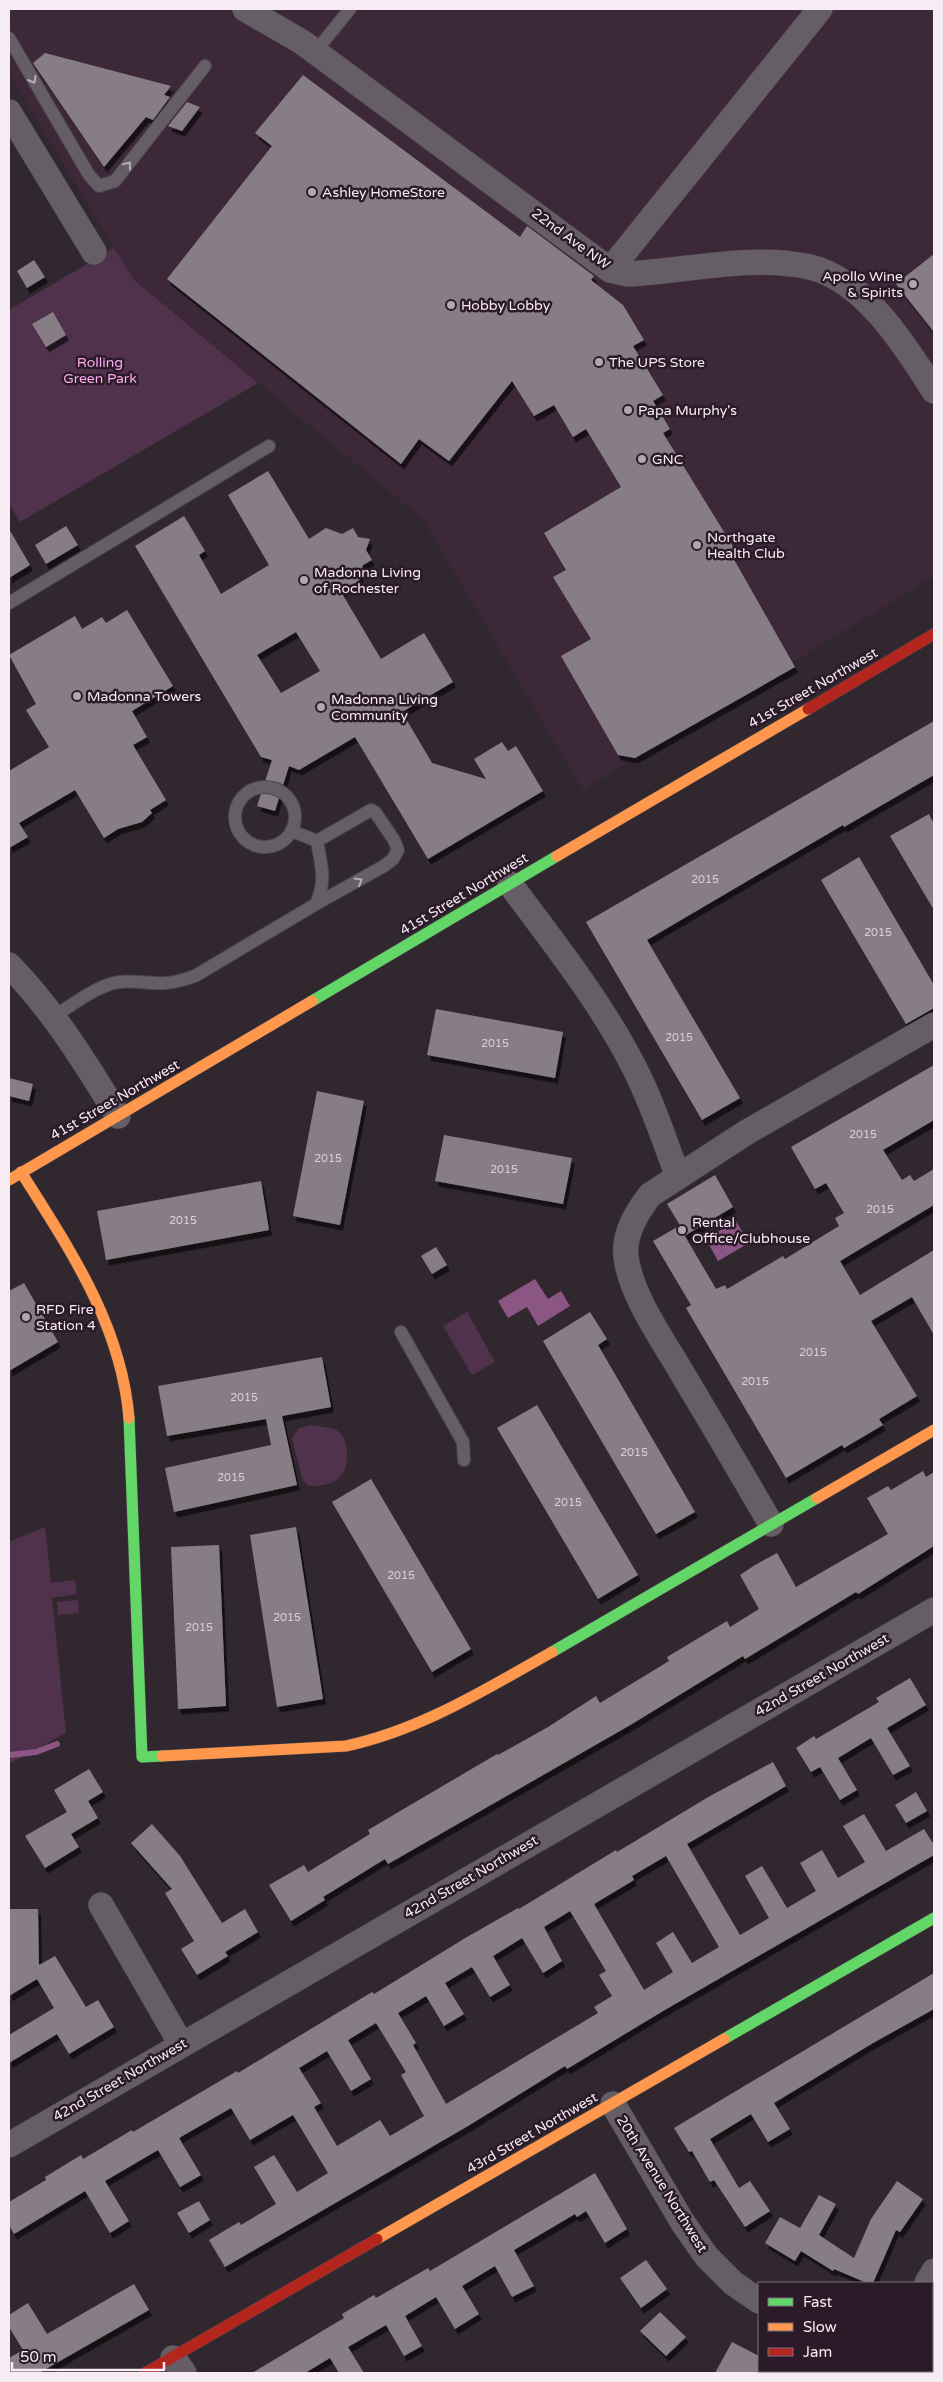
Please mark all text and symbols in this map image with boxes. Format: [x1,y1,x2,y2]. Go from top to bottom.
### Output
one-way arrow [27,74,37,83]
one-way arrow [122,162,130,171]
place label: Ashley HomeStore [322,184,445,201]
marker: Ashley HomeStore [306,186,318,198]
street label: 22nd Ave NW [528,205,614,273]
place label: Apollo Wine & Spirits [822,268,903,301]
marker: Apollo Wine & Spirits [907,278,919,290]
place label: Hobby Lobby [461,297,551,314]
marker: Hobby Lobby [445,299,457,311]
park label: Rolling Green Park [63,354,137,387]
place label: The UPS Store [609,354,705,371]
marker: The UPS Store [593,356,605,368]
place label: Papa Murphy's [638,402,737,419]
marker: Papa Murphy's [622,404,634,416]
place label: GNC [652,451,684,468]
marker: GNC [636,453,648,465]
place label: Northgate Health Club [707,529,785,562]
marker: Northgate Health Club [691,539,703,551]
place label: Madonna Living of Rochester [314,564,421,597]
marker: Madonna Living of Rochester [298,574,310,586]
street label: 41st Street Northwest [745,644,881,732]
place label: Madonna Towers [87,688,202,705]
marker: Madonna Towers [71,690,83,702]
place label: Madonna Living Community [331,691,438,724]
marker: Madonna Living Community [315,701,327,713]
street label: 41st Street Northwest [397,849,532,939]
house number: 2015 [691,873,719,886]
one-way arrow [353,878,362,888]
house number: 2015 [864,926,892,939]
house number: 2015 [665,1031,693,1044]
house number: 2015 [481,1037,509,1050]
street label: 41st Street Northwest [47,1056,183,1144]
house number: 2015 [849,1128,877,1141]
house number: 2015 [314,1152,342,1165]
house number: 2015 [490,1163,518,1176]
house number: 2015 [866,1203,894,1216]
house number: 2015 [169,1214,197,1227]
place label: Rental Office/Clubhouse [692,1214,810,1247]
marker: Rental Office/Clubhouse [676,1224,688,1236]
place label: RFD Fire Station 4 [36,1301,96,1334]
marker: RFD Fire Station 4 [20,1311,32,1323]
house number: 2015 [799,1346,827,1359]
house number: 2015 [741,1375,769,1388]
house number: 2015 [230,1391,258,1404]
house number: 2015 [620,1446,648,1459]
house number: 2015 [217,1471,245,1484]
house number: 2015 [554,1496,582,1509]
house number: 2015 [387,1569,415,1582]
house number: 2015 [273,1611,301,1624]
house number: 2015 [185,1621,213,1634]
street label: 42nd Street Northwest [752,1629,893,1720]
street label: 42nd Street Northwest [401,1831,542,1922]
street label: 42nd Street Northwest [50,2034,191,2125]
street label: 43rd Street Northwest [463,2088,601,2177]
street label: 20th Avenue Northwest [613,2112,712,2256]
legend [758,2282,933,2372]
text: Fast [803,2293,833,2311]
text: Slow [803,2318,837,2336]
scale bar [12,2340,165,2372]
text: Jam [803,2343,832,2361]
text: 50 m [20,2348,57,2366]

